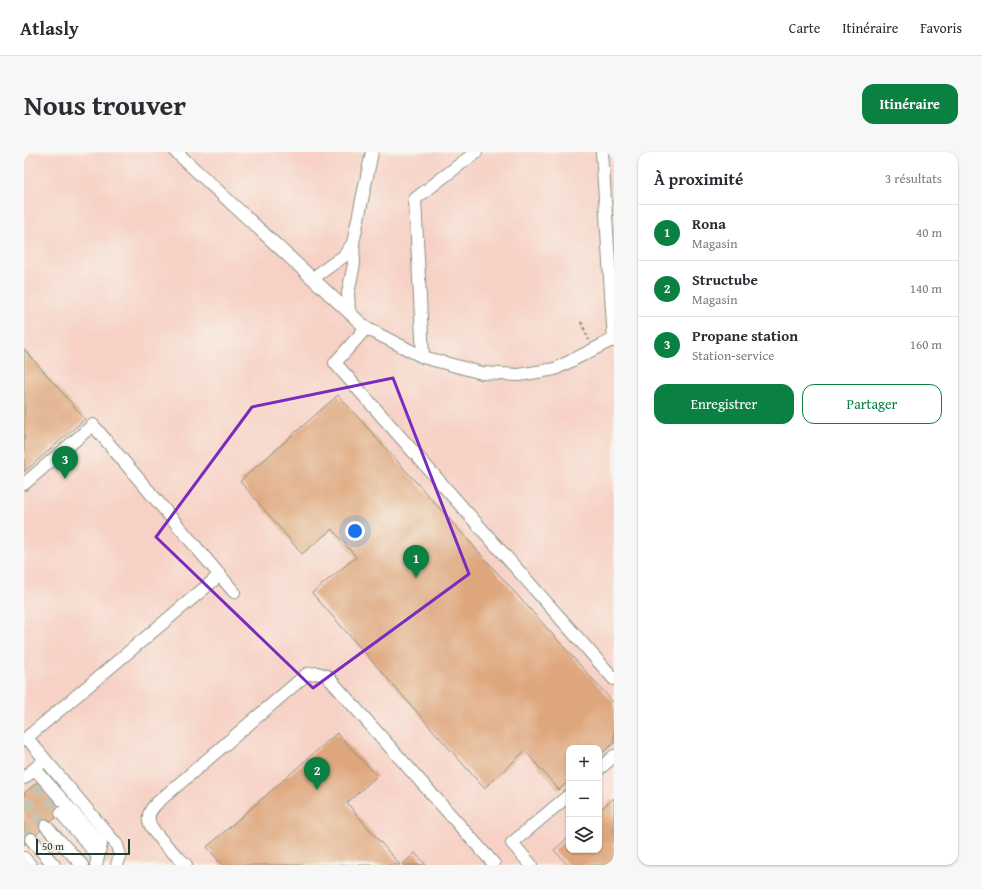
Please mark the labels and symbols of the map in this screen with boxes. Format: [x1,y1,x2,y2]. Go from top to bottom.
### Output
pin: 3 [52,446,78,479]
your location [345,521,365,541]
pin: 1 [403,545,429,578]
pin: 2 [304,757,330,790]
scale bar [36,837,130,856]

